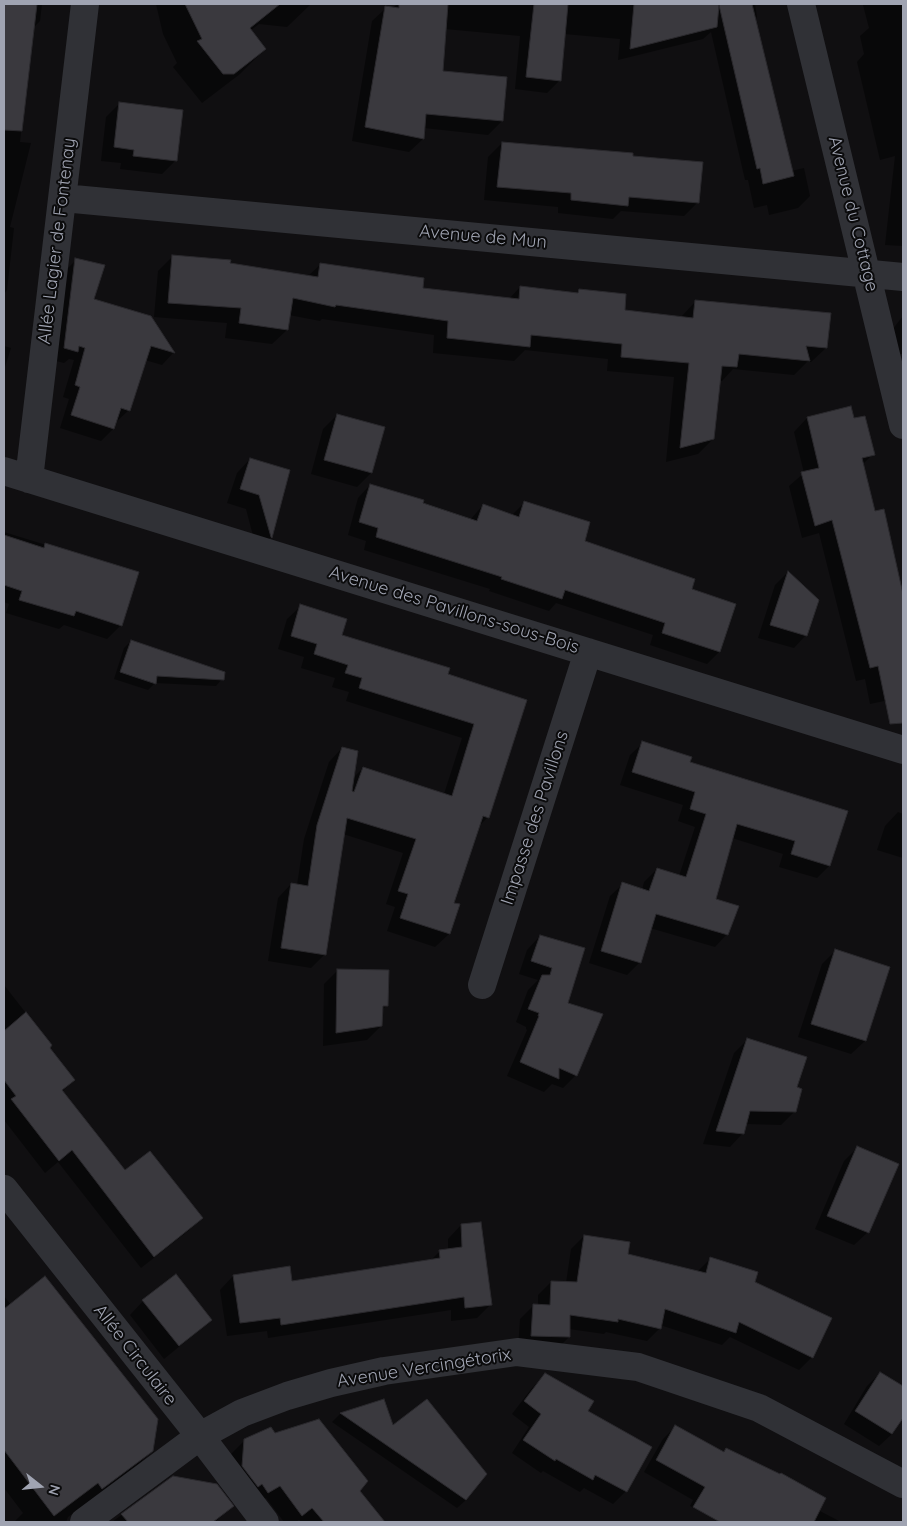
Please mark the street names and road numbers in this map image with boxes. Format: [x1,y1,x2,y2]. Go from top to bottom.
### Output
street label: Avenue du Cottage [823,134,883,294]
street label: Allée Lagier de Fontenay [34,137,80,345]
street label: Avenue de Mun [418,221,548,253]
street label: Avenue des Pavillons-sous-Bois [326,562,582,658]
street label: Impasse des Pavillons [497,728,573,908]
street label: Allée Circulaire [89,1300,181,1410]
street label: Avenue Vercingétorix [336,1344,512,1392]

